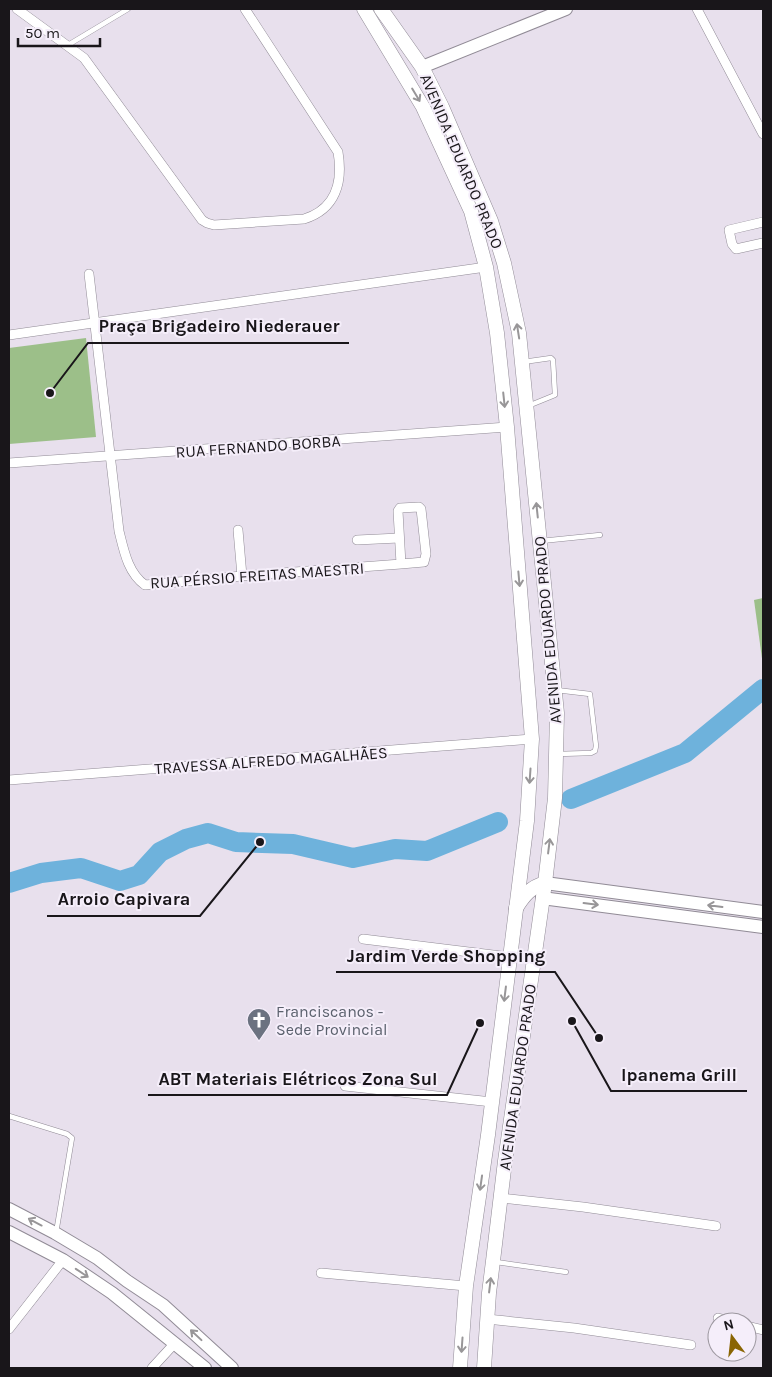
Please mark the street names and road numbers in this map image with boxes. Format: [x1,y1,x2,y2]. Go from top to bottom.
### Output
street label: AVENIDA EDUARDO PRADO [416,71,507,251]
street label: RUA FERNANDO BORBA [175,431,341,462]
street label: AVENIDA EDUARDO PRADO [530,535,565,724]
street label: RUA PÉRSIO FREITAS MAESTRI [149,559,365,592]
street label: TRAVESSA ALFREDO MAGALHÃES [154,743,388,778]
street label: AVENIDA EDUARDO PRADO [495,983,540,1172]

